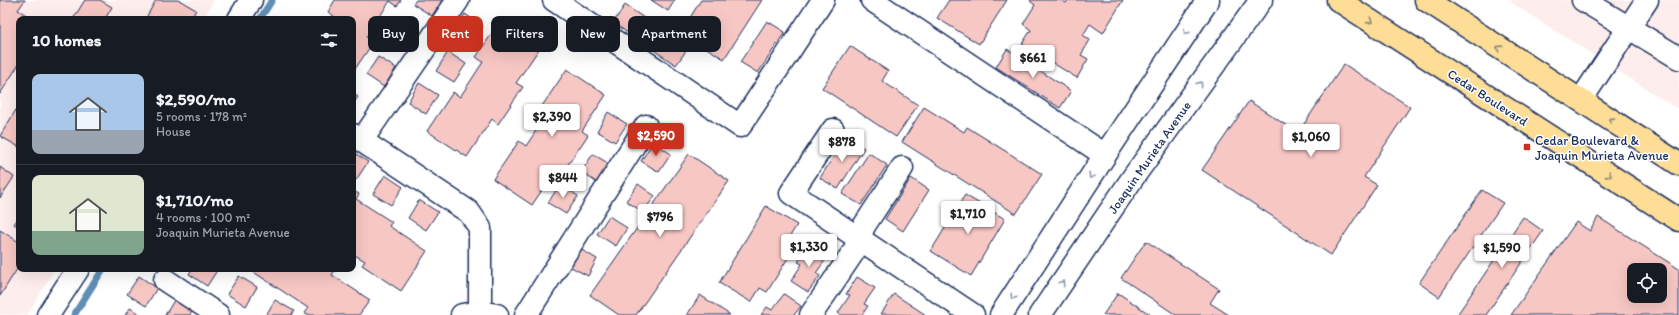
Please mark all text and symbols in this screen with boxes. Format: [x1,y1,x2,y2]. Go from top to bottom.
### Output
chip: Buy [368,16,419,52]
chip: Rent [427,16,483,52]
chip: Filters [491,16,558,52]
chip: New [566,16,620,52]
chip: Apartment [628,16,721,52]
one-way arrow [1366,16,1373,23]
one-way arrow [1184,28,1191,35]
icon: filters [318,29,340,51]
text: 10 homes [32,30,101,50]
pin: $661 [1009,45,1057,79]
one-way arrow [1497,46,1504,53]
text: $661 [1020,50,1046,65]
street label: Cedar Boulevard [1445,66,1531,129]
one-way arrow [1195,81,1203,88]
text: $2,590/mo [156,89,236,109]
icon: home [64,90,112,138]
street label: Joaquin Murieta Avenue [1105,98,1194,216]
pin: $2,390 [519,104,585,138]
text: 5 rooms · 178 m² [156,109,247,124]
text: $2,390 [533,109,571,124]
one-way arrow [1608,117,1615,125]
pin: $2,590 [623,123,689,157]
text: House [156,124,191,139]
pin: $1,060 [1278,124,1344,158]
text: $2,590 [637,128,675,143]
pin: $878 [818,129,866,163]
text: $1,060 [1292,129,1330,144]
place label: Cedar Boulevard & Joaquin Murieta Avenue [1535,133,1669,163]
text: $878 [828,134,856,149]
marker: Cedar Boulevard & Joaquin Murieta Avenue [1522,142,1532,152]
pin: $844 [539,165,587,199]
text: $844 [548,170,578,185]
one-way arrow [1605,170,1612,177]
one-way arrow [1088,172,1096,179]
text: $1,710/mo [156,190,233,210]
icon: home [64,191,112,239]
pin: $1,710 [935,201,1001,235]
pin: $796 [636,204,684,238]
text: $1,710 [950,206,986,221]
text: $796 [647,209,673,224]
text: 4 rooms · 100 m² [156,210,250,225]
text: Joaquin Murieta Avenue [156,225,290,240]
pin: $1,330 [776,234,842,268]
pin: $1,590 [1469,235,1535,269]
text: $1,330 [790,239,828,254]
text: $1,590 [1483,240,1521,255]
map controls [1627,263,1667,303]
button: locate [1627,263,1667,303]
one-way arrow [1057,280,1064,287]
one-way arrow [1010,293,1018,300]

